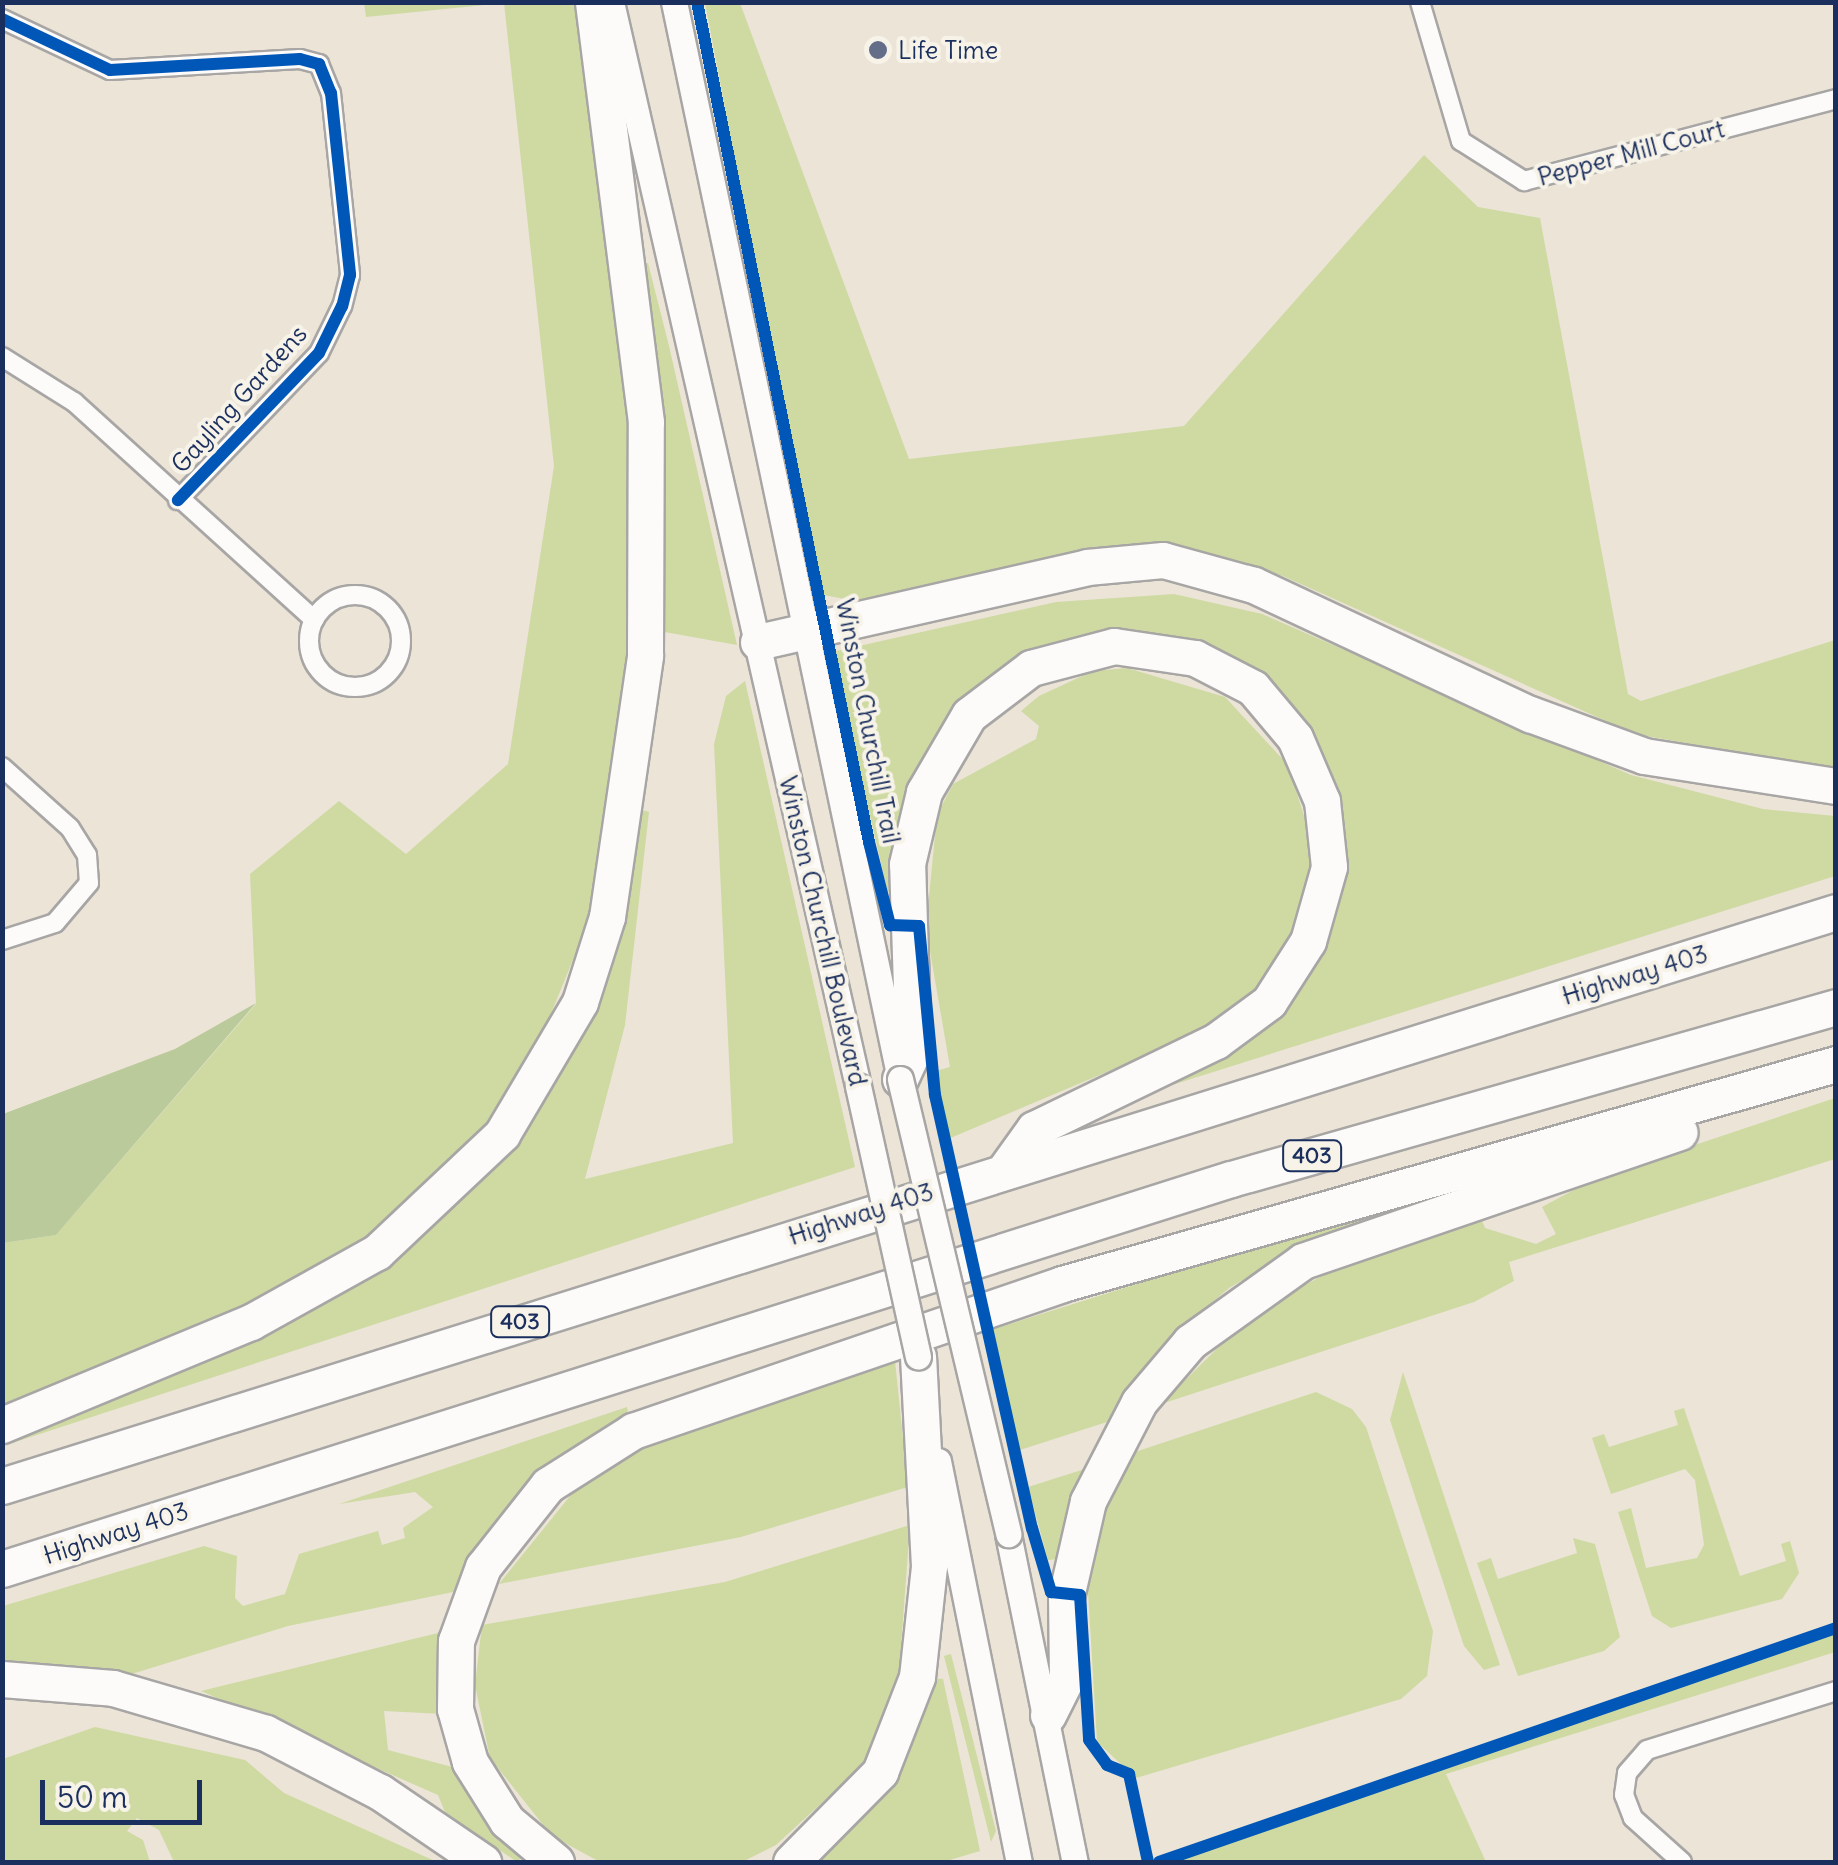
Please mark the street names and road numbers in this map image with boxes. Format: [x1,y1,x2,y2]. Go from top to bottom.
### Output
street label: Pepper Mill Court [1534,114,1728,192]
street label: Gayling Gardens [165,319,313,479]
street label: Winston Churchill Trail [830,596,906,846]
street label: Winston Churchill Boulevard [773,773,873,1089]
street label: Highway 403 [1559,939,1711,1011]
road number: 403 [1282,1139,1342,1173]
street label: Highway 403 [785,1176,937,1252]
road number: 403 [490,1305,550,1339]
street label: Highway 403 [40,1495,192,1571]

